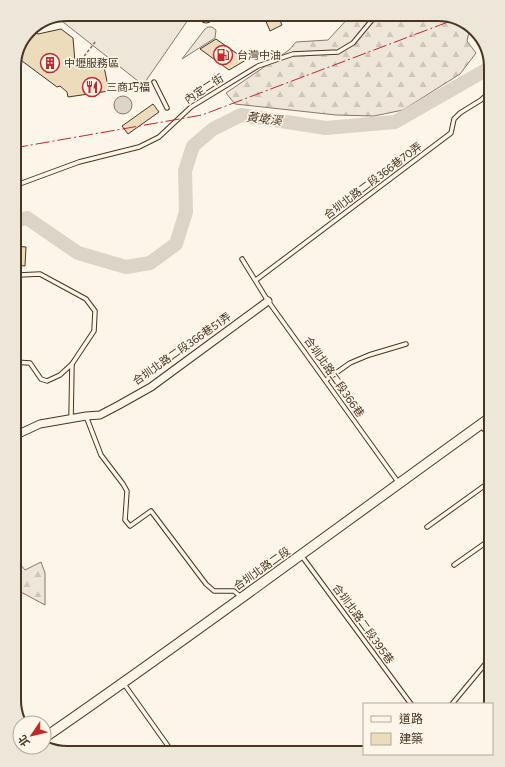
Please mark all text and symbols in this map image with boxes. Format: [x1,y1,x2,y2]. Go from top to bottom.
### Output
fuel station icon: 台灣中油 [212,44,234,66]
place label: 台灣中油 [237,49,281,62]
building icon: 中壢服務區 [39,52,61,74]
place label: 中壢服務區 [64,57,119,70]
street label: 內定二街 [182,72,226,106]
restaurant icon: 三商巧福 [81,76,103,98]
place label: 三商巧福 [106,81,150,94]
water label: 黃墘溪 [245,110,285,128]
street label: 合圳北路二段366巷70弄 [321,140,425,222]
street label: 合圳北路二段366巷51弄 [130,310,234,388]
street label: 合圳北路二段366巷 [301,334,367,420]
street label: 合圳北路二段 [231,545,293,593]
street label: 合圳北路二段395巷 [330,582,396,666]
legend [363,703,493,755]
text: 道路 [399,712,423,726]
north arrow [12,715,52,755]
text: 北 [16,732,33,749]
text: 建築 [399,732,423,746]

